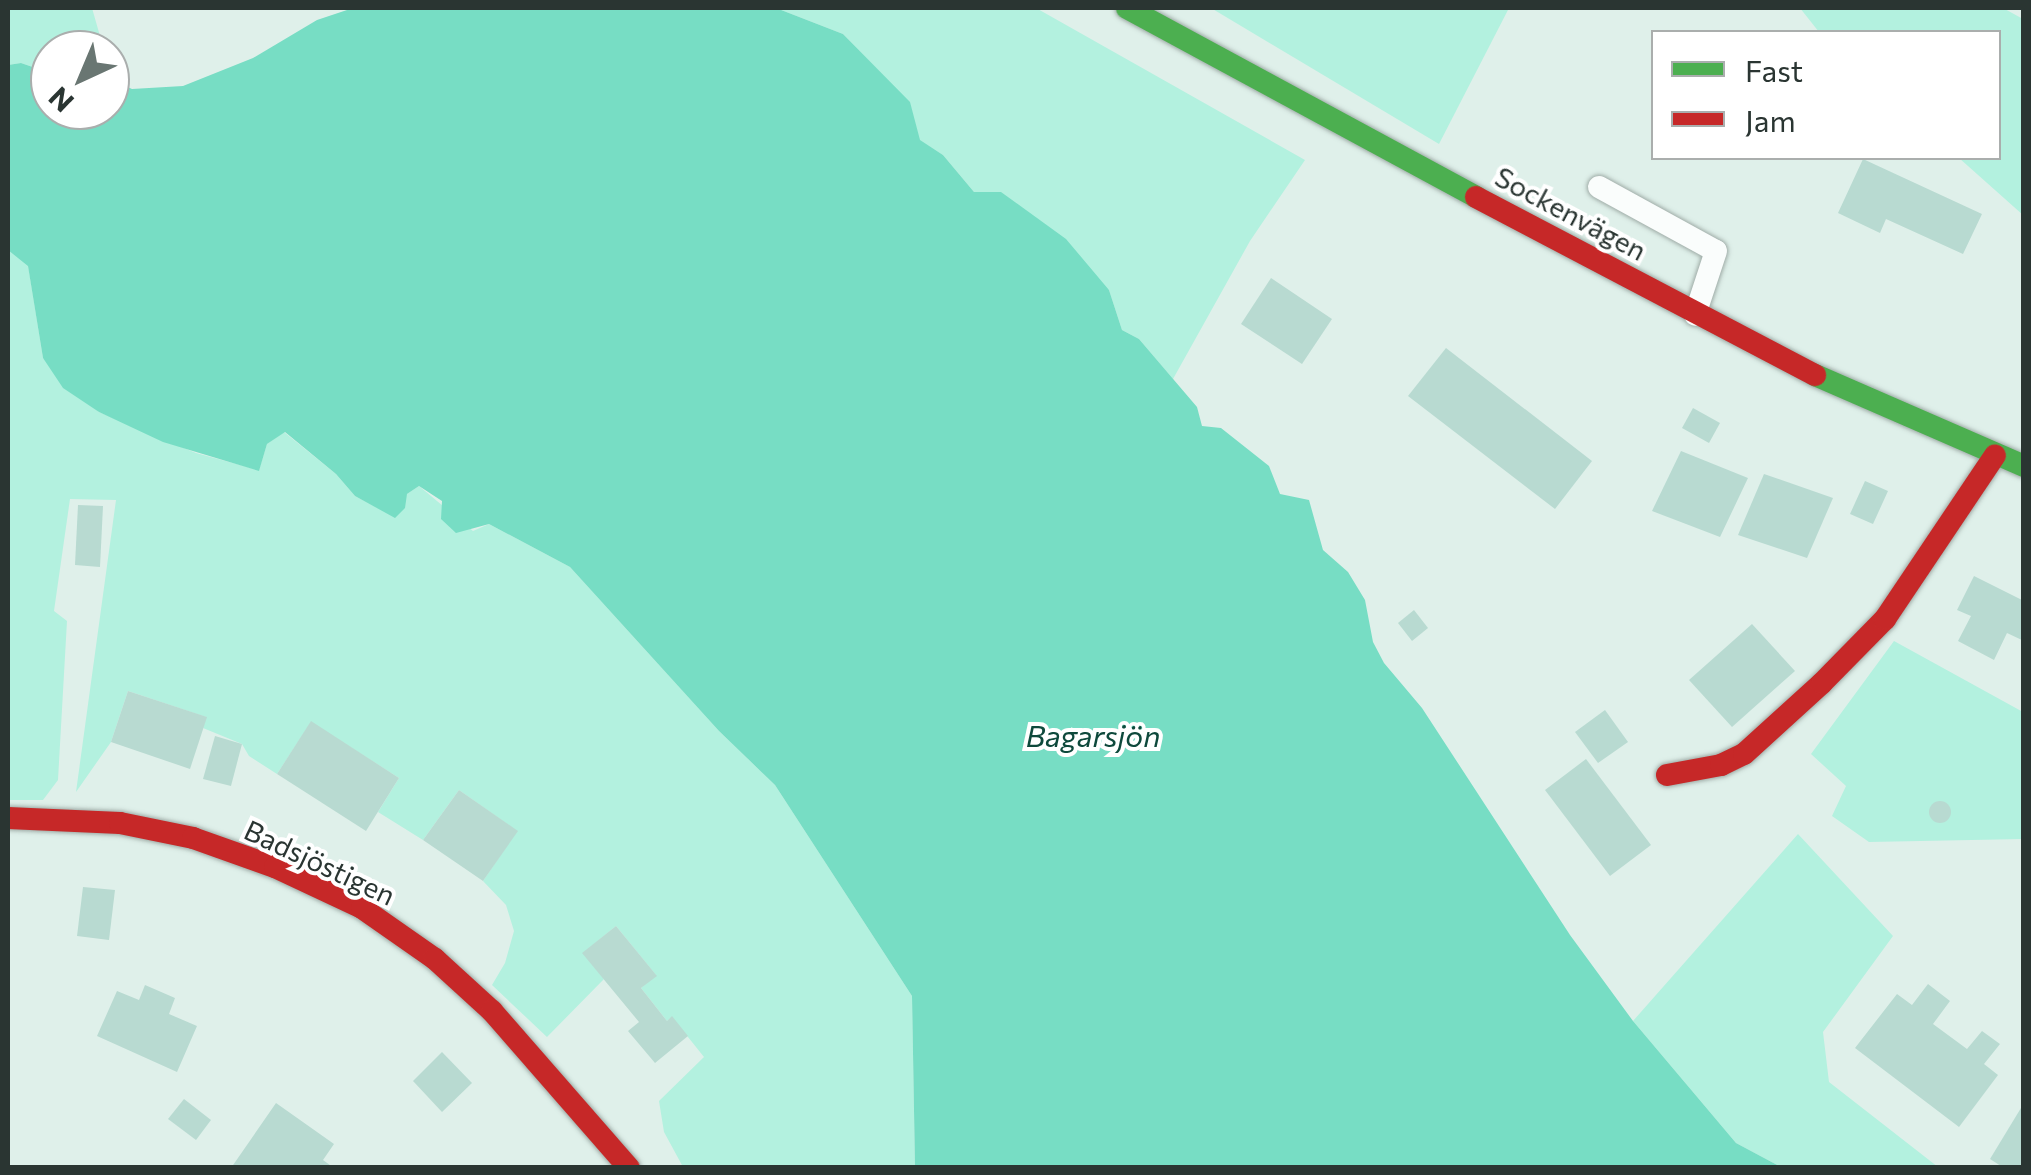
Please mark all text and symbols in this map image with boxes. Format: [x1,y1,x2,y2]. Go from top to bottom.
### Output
north arrow [30,30,130,130]
legend [1651,30,2001,160]
text: Fast [1745,51,1803,88]
text: N [41,81,80,120]
text: Jam [1745,101,1796,138]
street label: Sockenvägen [1490,159,1652,267]
water label: Bagarsjön [1026,717,1160,753]
street label: Badsjöstigen [239,812,401,912]

